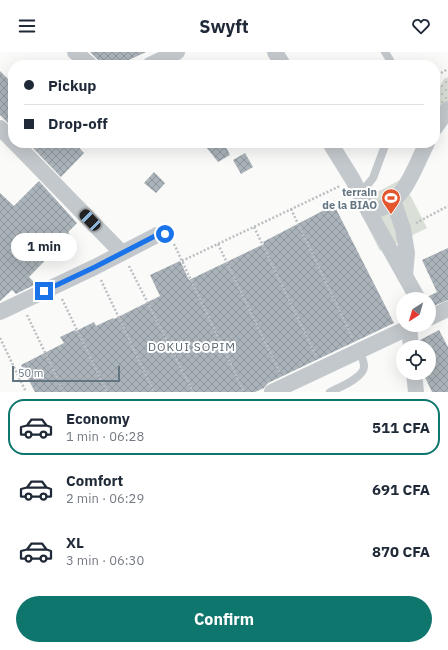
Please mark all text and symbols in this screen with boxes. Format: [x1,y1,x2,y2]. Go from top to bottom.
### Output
icon: menu [16,15,38,37]
text: Swyft [199,15,249,38]
icon: heart [410,15,432,37]
text: Pickup [48,76,96,95]
text: Drop-off [48,114,108,133]
place label: terrain de la BIAO [322,185,377,212]
sports icon: terrain de la BIAO [380,187,402,215]
car [77,207,103,233]
route start [156,225,174,243]
callout: 1 min [11,233,77,261]
text: 1 min [27,238,61,255]
route end [35,282,53,300]
north arrow [396,292,436,332]
map controls [396,292,436,380]
district label: DOKUI SOPIM [148,339,236,354]
button: locate [396,340,436,380]
scale bar [12,364,120,383]
text: 50 m [18,366,43,380]
icon: car [18,409,54,445]
text: Economy [66,409,130,428]
text: 511 CFA [372,418,430,437]
text: 1 min · 06:28 [66,428,144,445]
icon: car [18,471,54,507]
text: Comfort [66,471,123,490]
text: 691 CFA [372,480,430,499]
text: 2 min · 06:29 [66,490,144,507]
icon: car [18,533,54,569]
text: XL [66,533,84,552]
text: 870 CFA [372,542,430,561]
text: 3 min · 06:30 [66,552,144,569]
button: Confirm [16,596,432,642]

